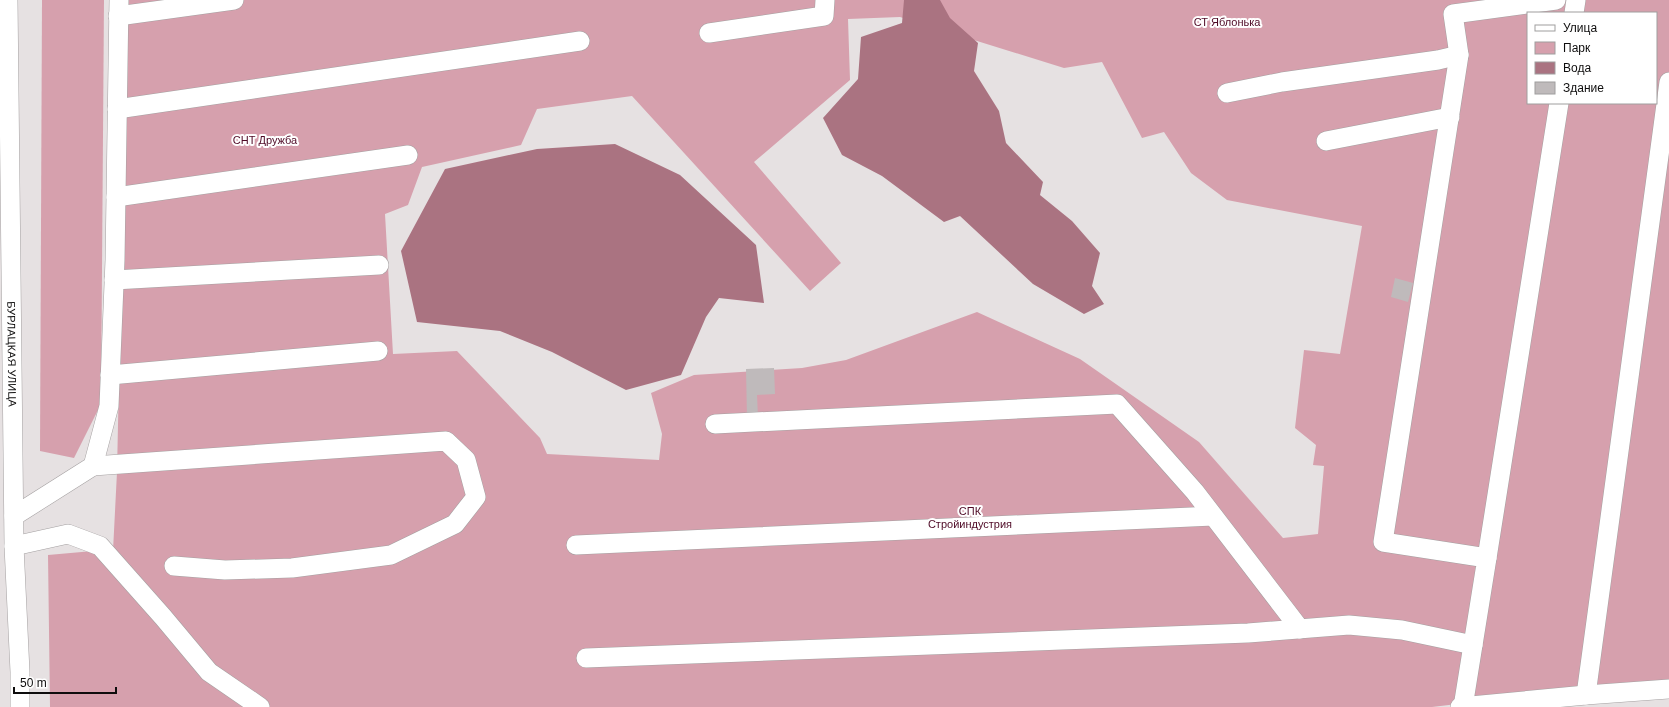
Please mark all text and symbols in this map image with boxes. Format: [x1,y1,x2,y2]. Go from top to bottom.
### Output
legend [1527,12,1657,104]
park label: СТ Яблонька [1194,16,1261,28]
text: Улица [1563,21,1597,35]
text: Парк [1563,41,1591,55]
text: Вода [1563,61,1591,75]
text: Здание [1563,81,1604,95]
park label: СНТ Дружба [233,134,298,146]
street label: БУРЛАЦКАЯ УЛИЦА [5,301,18,407]
park label: СПК Стройиндустрия [928,505,1012,530]
scale bar [14,669,116,695]
text: 50 m [20,676,47,690]

